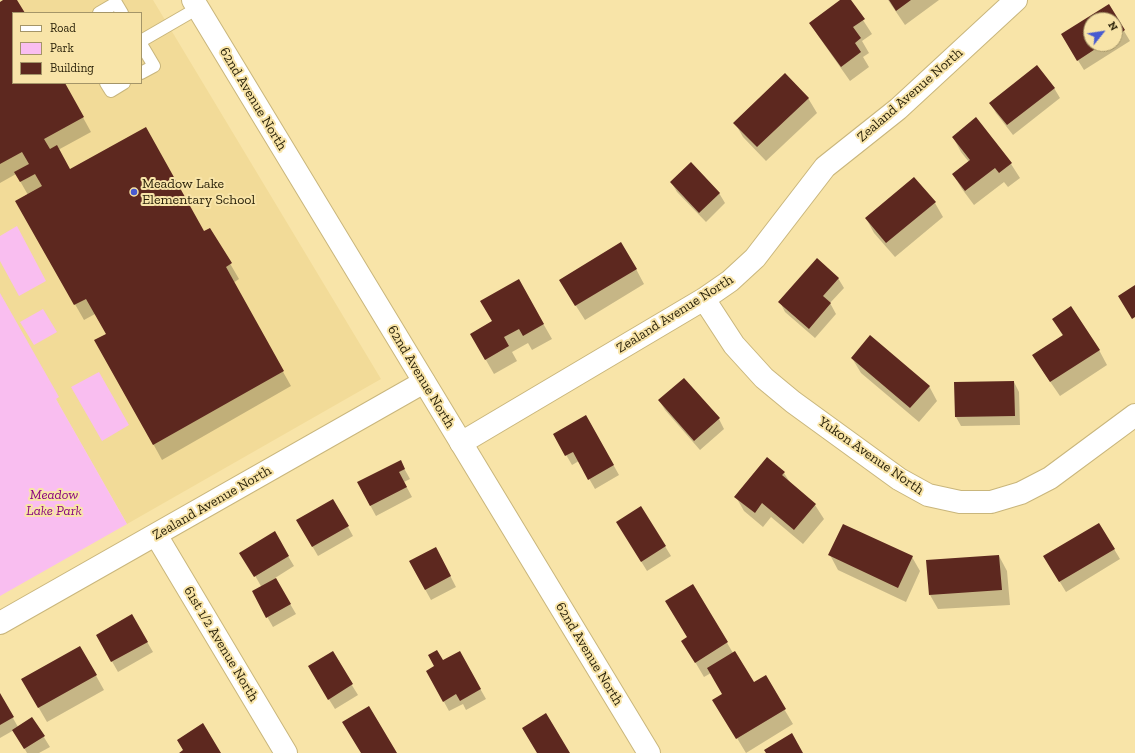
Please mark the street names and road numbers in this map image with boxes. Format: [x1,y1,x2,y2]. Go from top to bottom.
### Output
street label: 62nd Avenue North [216,44,290,154]
street label: Zealand Avenue North [854,45,966,145]
street label: Zealand Avenue North [614,271,736,357]
street label: 62nd Avenue North [384,322,458,432]
street label: Yukon Avenue North [815,413,927,499]
street label: Zealand Avenue North [150,462,274,544]
street label: 61st 1/2 Avenue North [180,583,262,705]
street label: 62nd Avenue North [552,599,626,709]

